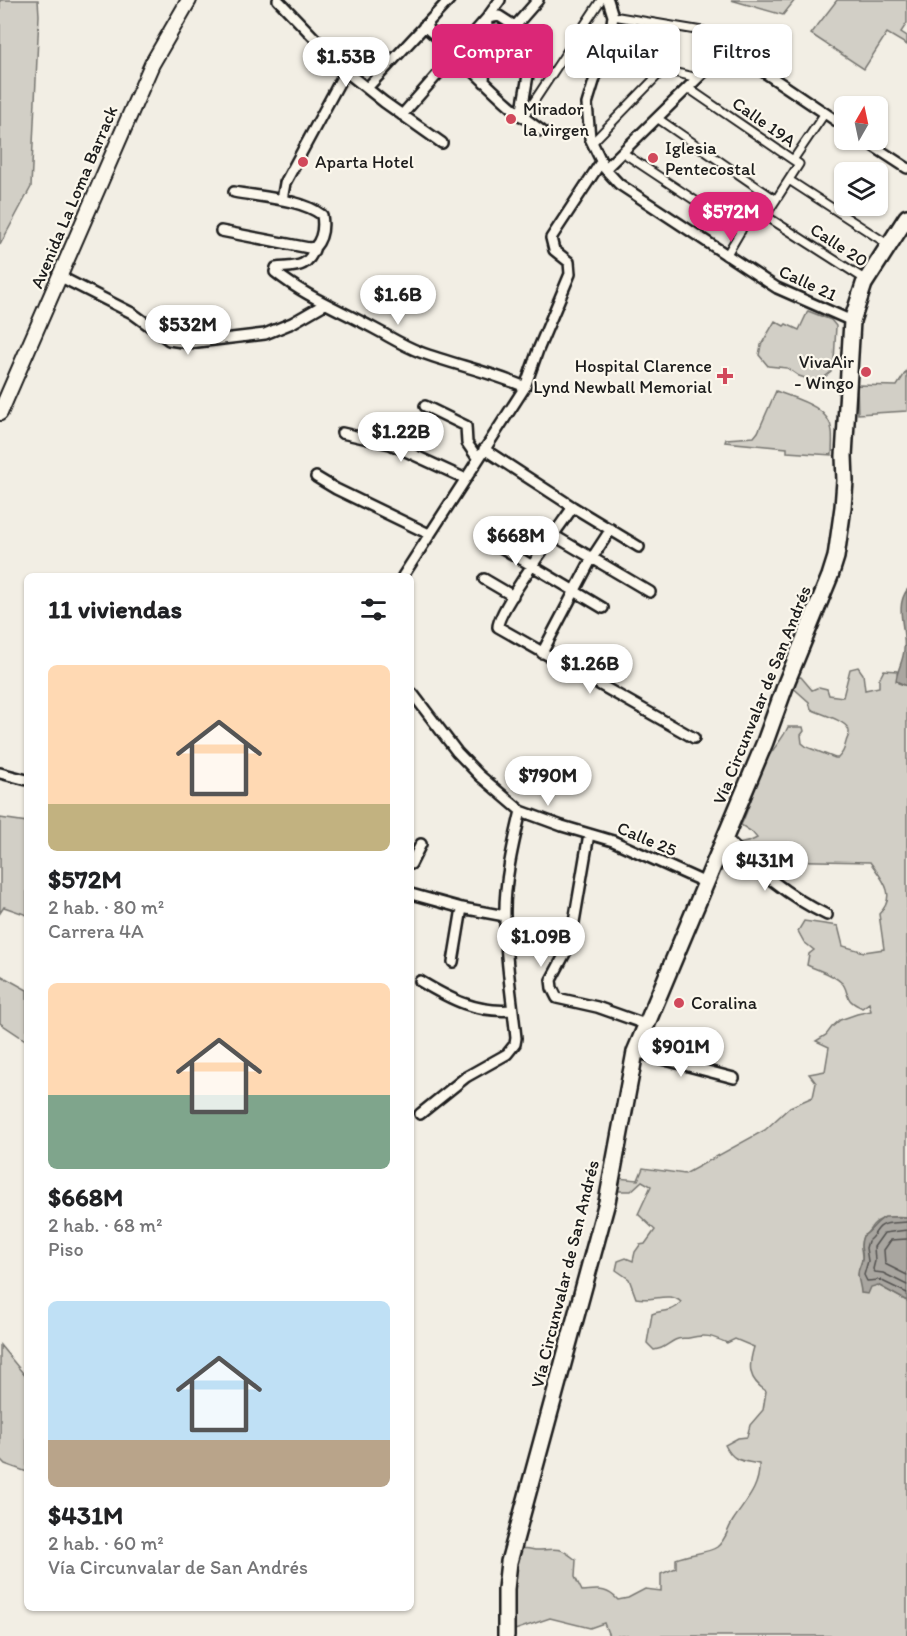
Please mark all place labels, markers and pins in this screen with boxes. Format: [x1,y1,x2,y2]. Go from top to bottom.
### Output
pin: $1.53B [297,37,395,88]
place label: Mirador la virgen [523,98,590,141]
marker: Mirador la virgen [504,112,518,126]
place label: Iglesia Pentecostal [665,137,756,180]
place label: Aparta Hotel [315,151,414,173]
marker: Iglesia Pentecostal [646,151,660,165]
marker: Aparta Hotel [296,155,310,169]
pin: $572M [689,192,773,243]
pin: $1.6B [356,275,440,326]
pin: $532M [146,305,230,356]
place label: VivaAir - Wingo [794,351,854,394]
place label: Hospital Clarence Lynd Newball Memorial [533,355,712,398]
marker: VivaAir - Wingo [859,365,873,379]
marker: Hospital Clarence Lynd Newball Memorial [716,367,734,385]
pin: $1.22B [352,412,450,463]
pin: $668M [474,516,558,567]
pin: $1.26B [541,644,639,695]
pin: $790M [506,756,590,807]
pin: $431M [723,841,807,892]
pin: $1.09B [492,917,590,968]
place label: Coralina [691,992,758,1014]
marker: Coralina [672,996,686,1010]
pin: $901M [639,1027,723,1078]

